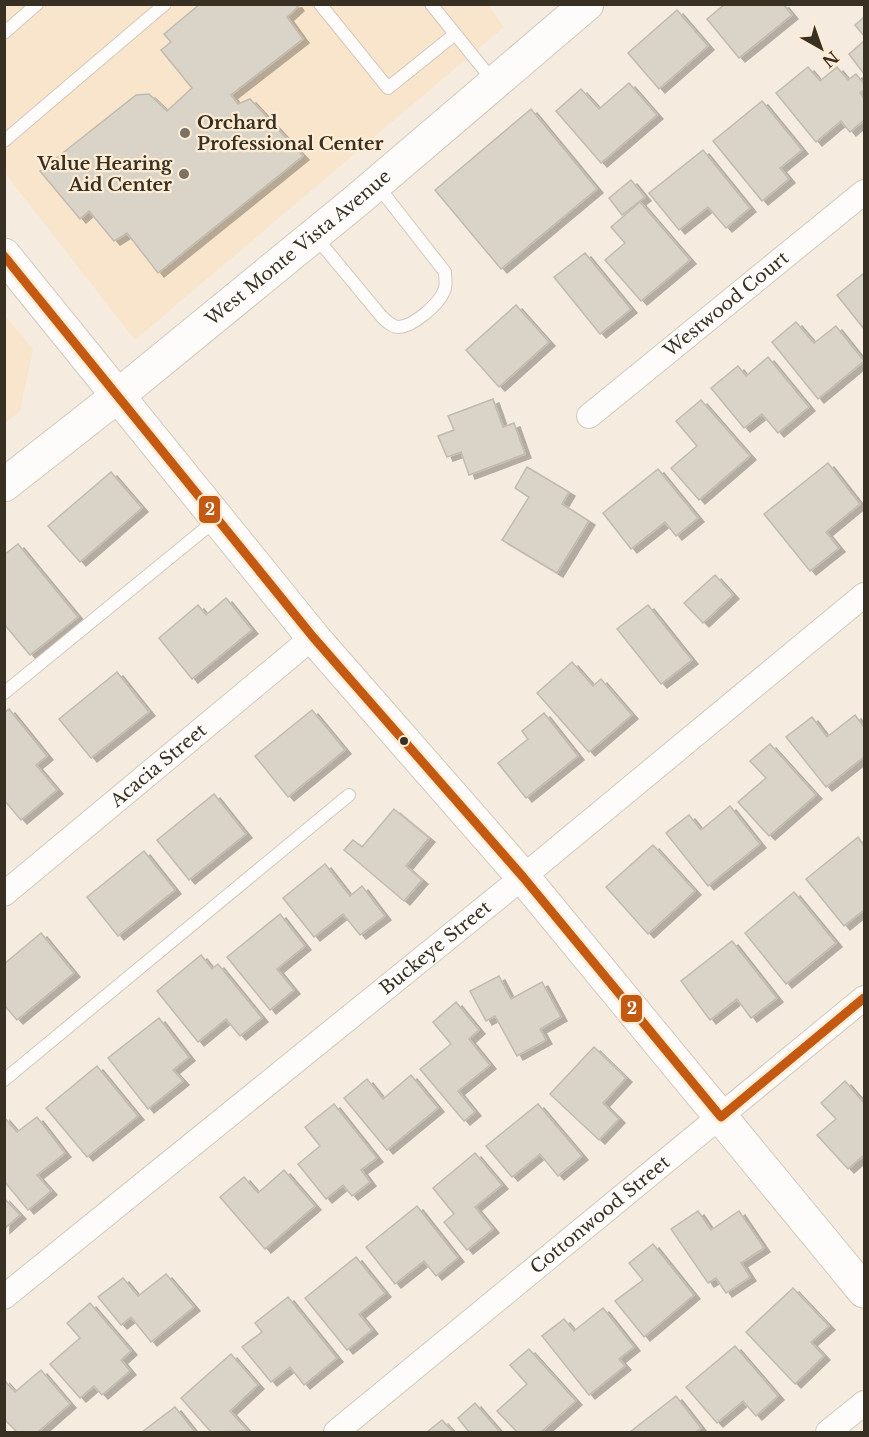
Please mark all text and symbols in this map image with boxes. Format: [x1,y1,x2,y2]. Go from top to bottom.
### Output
north arrow [791,18,851,78]
text: N [818,47,843,72]
place label: Orchard Professional Center [197,112,383,155]
marker: Orchard Professional Center [178,126,192,140]
place label: Value Hearing Aid Center [36,153,173,196]
street label: West Monte Vista Avenue [201,165,395,331]
marker: Value Hearing Aid Center [177,167,191,181]
street label: Westwood Court [659,247,793,362]
line badge: 2 [198,495,221,524]
text: 2 [205,499,215,519]
street label: Acacia Street [105,719,211,812]
unlabelled marker [398,735,410,747]
street label: Buckeye Street [375,896,496,999]
line badge: 2 [620,994,643,1023]
text: 2 [627,998,637,1018]
street label: Cottonwood Street [526,1151,674,1279]

